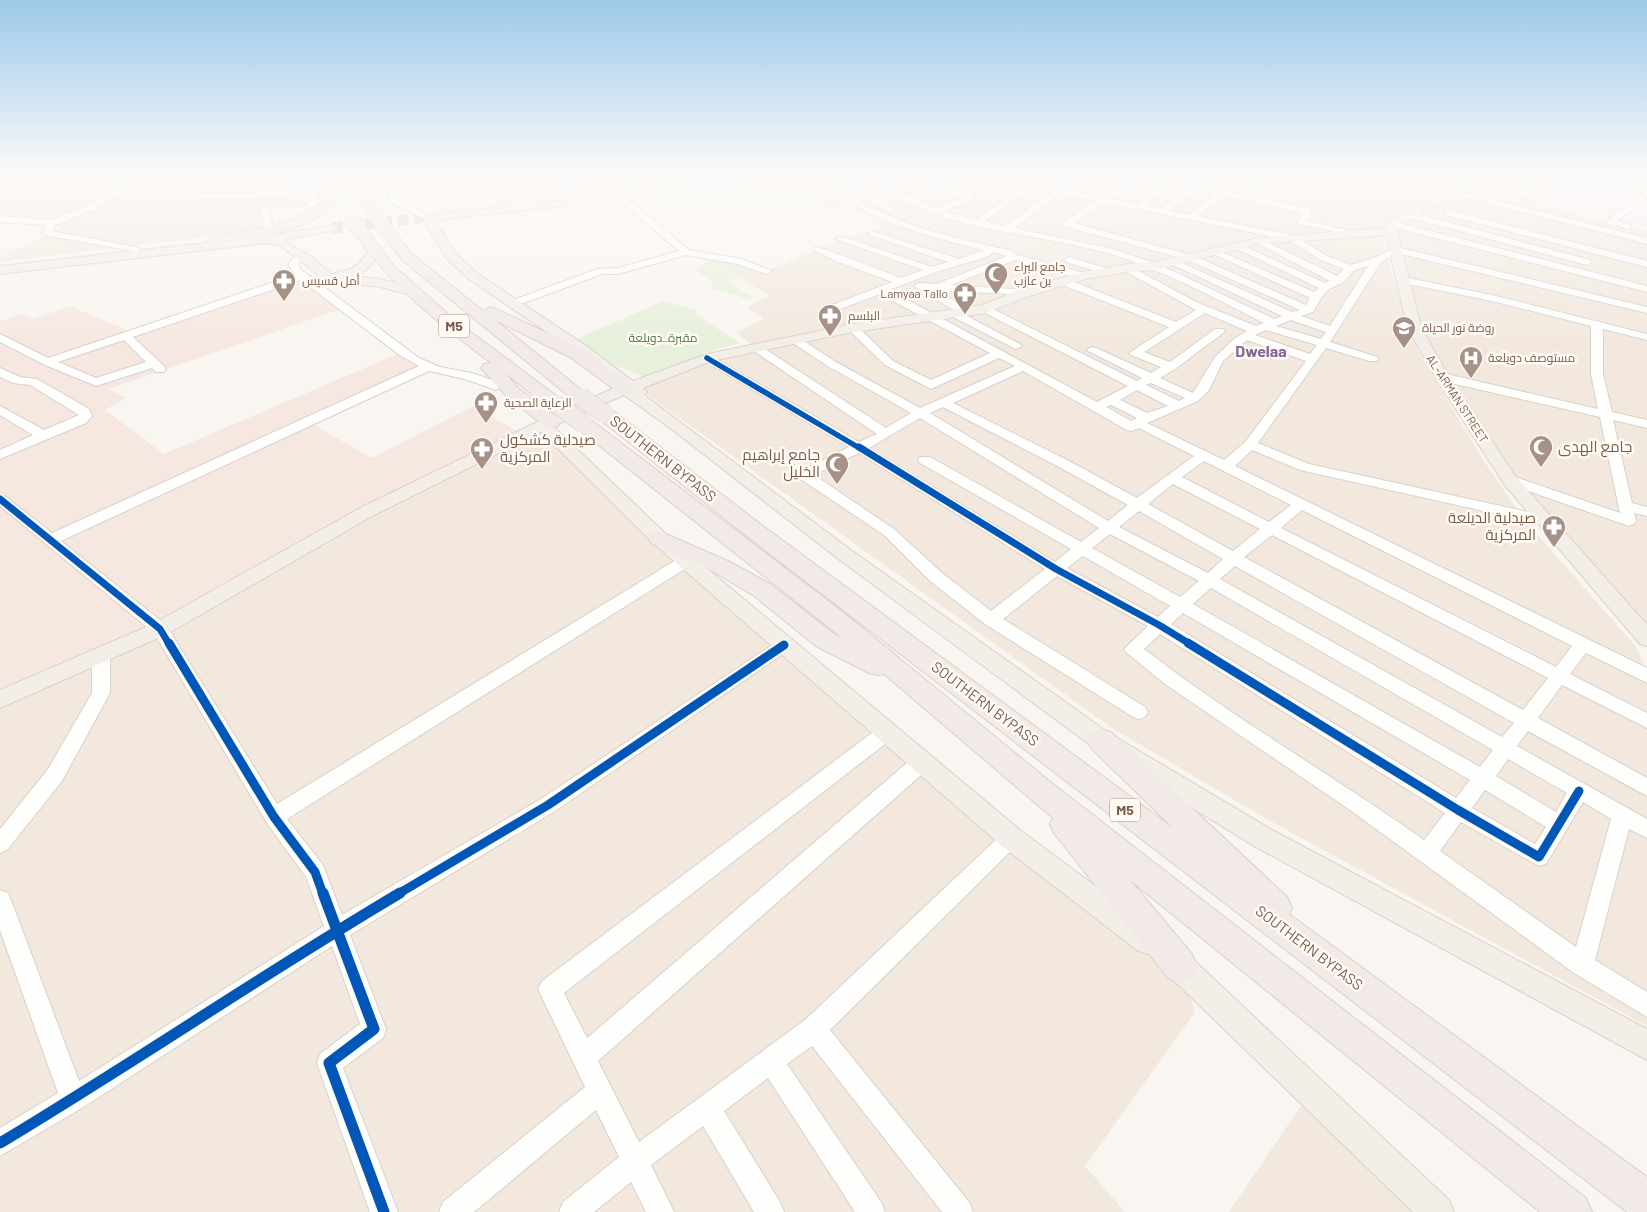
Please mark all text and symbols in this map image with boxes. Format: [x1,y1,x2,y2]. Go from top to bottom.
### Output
place label: جامع البراء بن عازب [1014,259,1065,288]
mosque icon: جامع البراء بن عازب [983,261,1009,295]
pharmacy icon: أمل قسيس [271,268,297,302]
place label: أمل قسيس [302,273,360,288]
pharmacy icon: Lamyaa Tallo [952,281,978,315]
place label: Lamyaa Tallo [880,286,948,300]
pharmacy icon: البلسم [817,303,843,337]
place label: البلسم [848,308,880,324]
road number: M5 [439,314,469,338]
school or university icon: روضة نور الحياة [1391,315,1417,349]
place label: روضة نور الحياة [1422,320,1494,335]
park label: مقبرة_دويلعة [628,330,698,345]
district label: Dwelaa [1235,341,1287,360]
hospital icon: مستوصف دويلعة [1458,345,1484,379]
place label: مستوصف دويلعة [1488,350,1575,365]
street label: AL-ARMAN STREET [1424,352,1492,445]
pharmacy icon: الرعاية الصحية [473,390,499,424]
place label: الرعاية الصحية [504,395,572,410]
street label: SOUTHERN BYPASS [607,411,720,505]
place label: صيدلية كشكول المركزية [500,430,596,466]
mosque icon: جامع الهدى [1528,434,1554,468]
pharmacy icon: صيدلية كشكول المركزية [469,436,495,470]
place label: جامع الهدى [1558,437,1632,458]
place label: جامع إبراهيم الخليل [742,445,820,482]
mosque icon: جامع إبراهيم الخليل [824,451,850,485]
place label: صيدلية الديلعة المركزية [1448,508,1536,544]
pharmacy icon: صيدلية الديلعة المركزية [1541,514,1567,548]
street label: SOUTHERN BYPASS [928,657,1043,749]
road number: M5 [1110,798,1140,822]
street label: SOUTHERN BYPASS [1252,901,1367,993]

